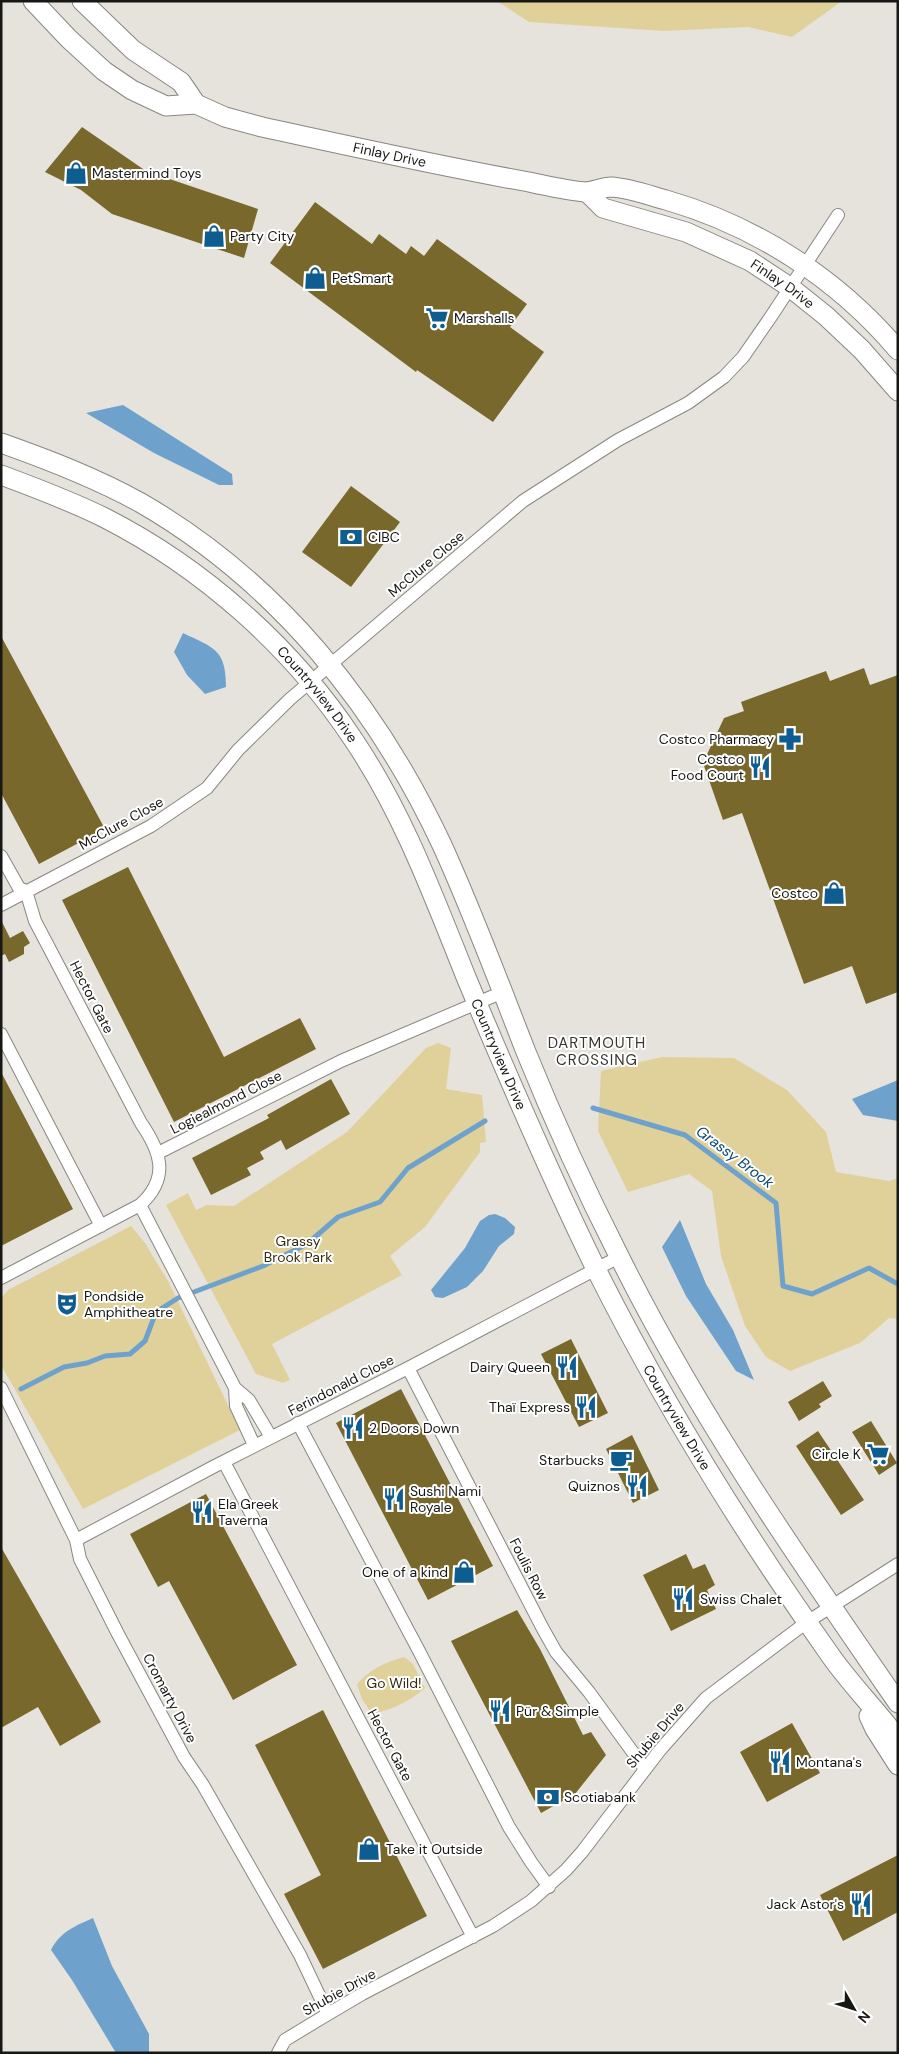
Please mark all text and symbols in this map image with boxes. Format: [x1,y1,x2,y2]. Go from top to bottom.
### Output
street label: Finlay Drive [351,138,428,171]
shop icon: Mastermind Toys [63,160,89,186]
place label: Mastermind Toys [92,164,202,182]
shop icon: Party City [201,223,227,249]
place label: Party City [230,227,294,245]
street label: Finlay Drive [747,255,818,312]
shop icon: PetSmart [302,265,328,291]
place label: PetSmart [332,269,392,287]
supermarket icon: Marshalls [424,305,450,331]
place label: Marshalls [454,309,515,327]
bank icon: CIBC [338,524,364,550]
street label: McClure Close [384,527,468,601]
place label: CIBC [368,528,400,546]
street label: Countryview Drive [273,642,362,746]
pharmacy icon: Costco Pharmacy [777,726,803,752]
place label: Costco Pharmacy [659,730,774,748]
place label: Costco Food Court [671,750,744,784]
restaurant icon: Costco Food Court [747,754,773,780]
street label: McClure Close [76,792,167,854]
shop icon: Costco [821,880,847,906]
place label: Costco [771,884,818,902]
street label: Hector Gate [66,958,118,1036]
street label: Countryview Drive [467,996,530,1112]
district label: DARTMOUTH CROSSING [548,1033,646,1070]
street label: Logiealmond Close [167,1066,285,1138]
water label: Grassy Brook [692,1121,778,1193]
park label: Grassy Brook Park [264,1232,332,1266]
place label: Pondside Amphitheatre [84,1287,173,1321]
theatre icon: Pondside Amphitheatre [54,1291,80,1317]
street label: Ferindonald Close [285,1351,397,1419]
restaurant icon: Dairy Queen [554,1354,580,1380]
place label: Dairy Queen [470,1358,550,1376]
street label: Countryview Drive [639,1362,715,1473]
restaurant icon: Thaï Express [573,1394,599,1420]
place label: Thaï Express [489,1398,570,1416]
restaurant icon: 2 Doors Down [340,1415,366,1441]
place label: 2 Doors Down [369,1419,459,1437]
supermarket icon: Circle K [865,1441,891,1467]
place label: Circle K [812,1445,861,1463]
cafe icon: Starbucks [608,1447,634,1473]
place label: Starbucks [539,1451,604,1469]
restaurant icon: Quiznos [624,1473,650,1499]
place label: Quiznos [568,1477,620,1495]
place label: Sushi Nami Royale [410,1482,481,1516]
restaurant icon: Sushi Nami Royale [381,1486,407,1512]
place label: Ela Greek Taverna [218,1495,279,1529]
restaurant icon: Ela Greek Taverna [189,1499,215,1525]
street label: Foulis Row [506,1535,552,1603]
shop icon: One of a kind [451,1559,477,1585]
place label: One of a kind [362,1563,448,1581]
restaurant icon: Swiss Chalet [670,1586,696,1612]
place label: Swiss Chalet [700,1590,782,1608]
street label: Cromarty Drive [139,1650,201,1746]
park label: Go Wild! [367,1674,421,1692]
restaurant icon: Pür & Simple [487,1698,513,1724]
street label: Shubie Drive [622,1698,688,1772]
place label: Pür & Simple [516,1702,599,1720]
street label: Hector Gate [363,1706,417,1784]
restaurant icon: Montana's [767,1749,793,1775]
place label: Montana's [796,1753,862,1771]
bank icon: Scotiabank [535,1784,561,1810]
place label: Scotiabank [564,1788,636,1806]
shop icon: Take it Outside [356,1836,382,1862]
place label: Take it Outside [386,1840,483,1858]
restaurant icon: Jack Astor's [848,1891,874,1917]
place label: Jack Astor's [767,1895,844,1913]
street label: Shubie Drive [299,1964,379,2020]
north arrow [829,1984,879,2034]
text: N [854,2008,874,2027]

